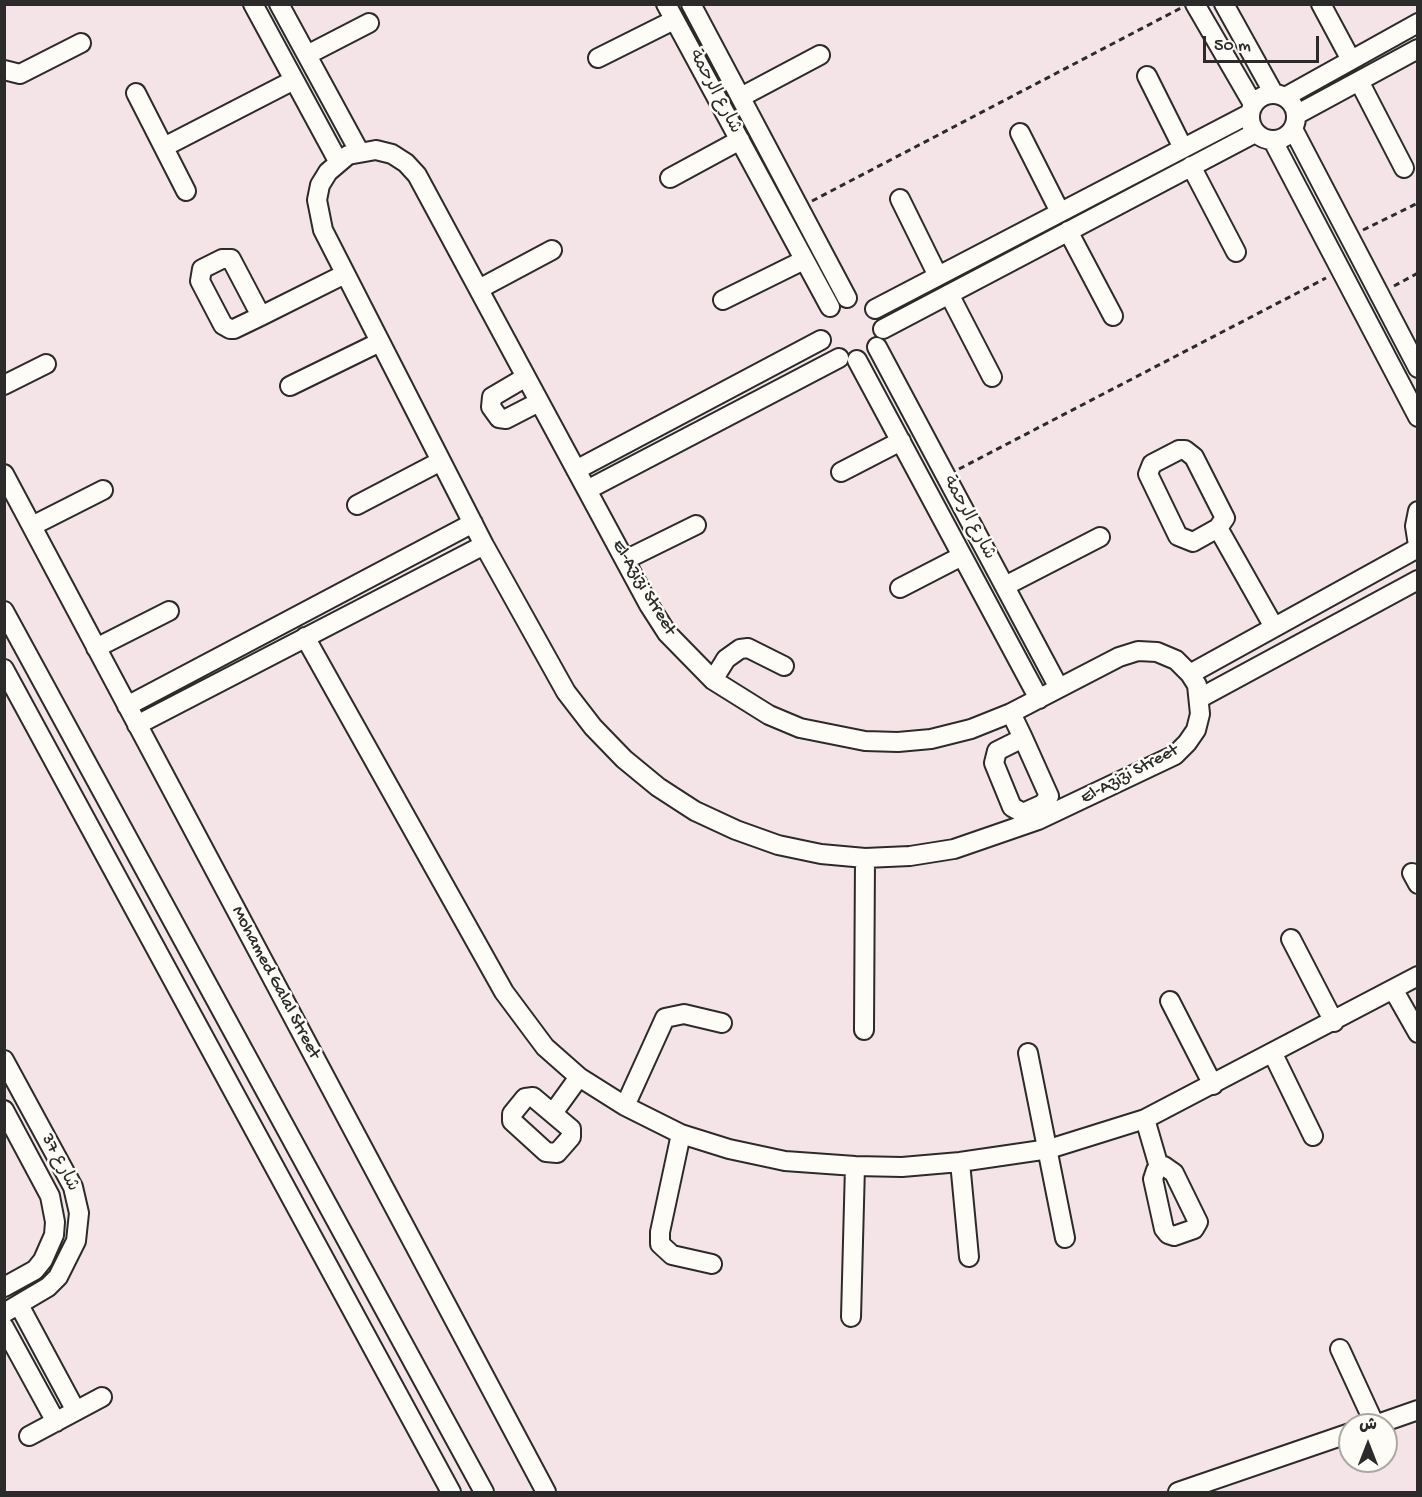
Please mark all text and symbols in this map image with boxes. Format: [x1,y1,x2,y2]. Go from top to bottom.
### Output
scale bar [1206,24,1322,62]
text: 50 m [1214,36,1251,57]
street label: شارع الرحمة [683,46,745,138]
street label: شارع الرحمة [937,472,999,564]
street label: El-Azizi Street [606,536,680,640]
street label: El-Azizi Street [1078,740,1182,810]
street label: Mohamed Galal Street [226,903,324,1063]
street label: شارع 37 [35,1131,83,1195]
north arrow [1338,1413,1398,1473]
text: ش [1359,1417,1377,1436]

